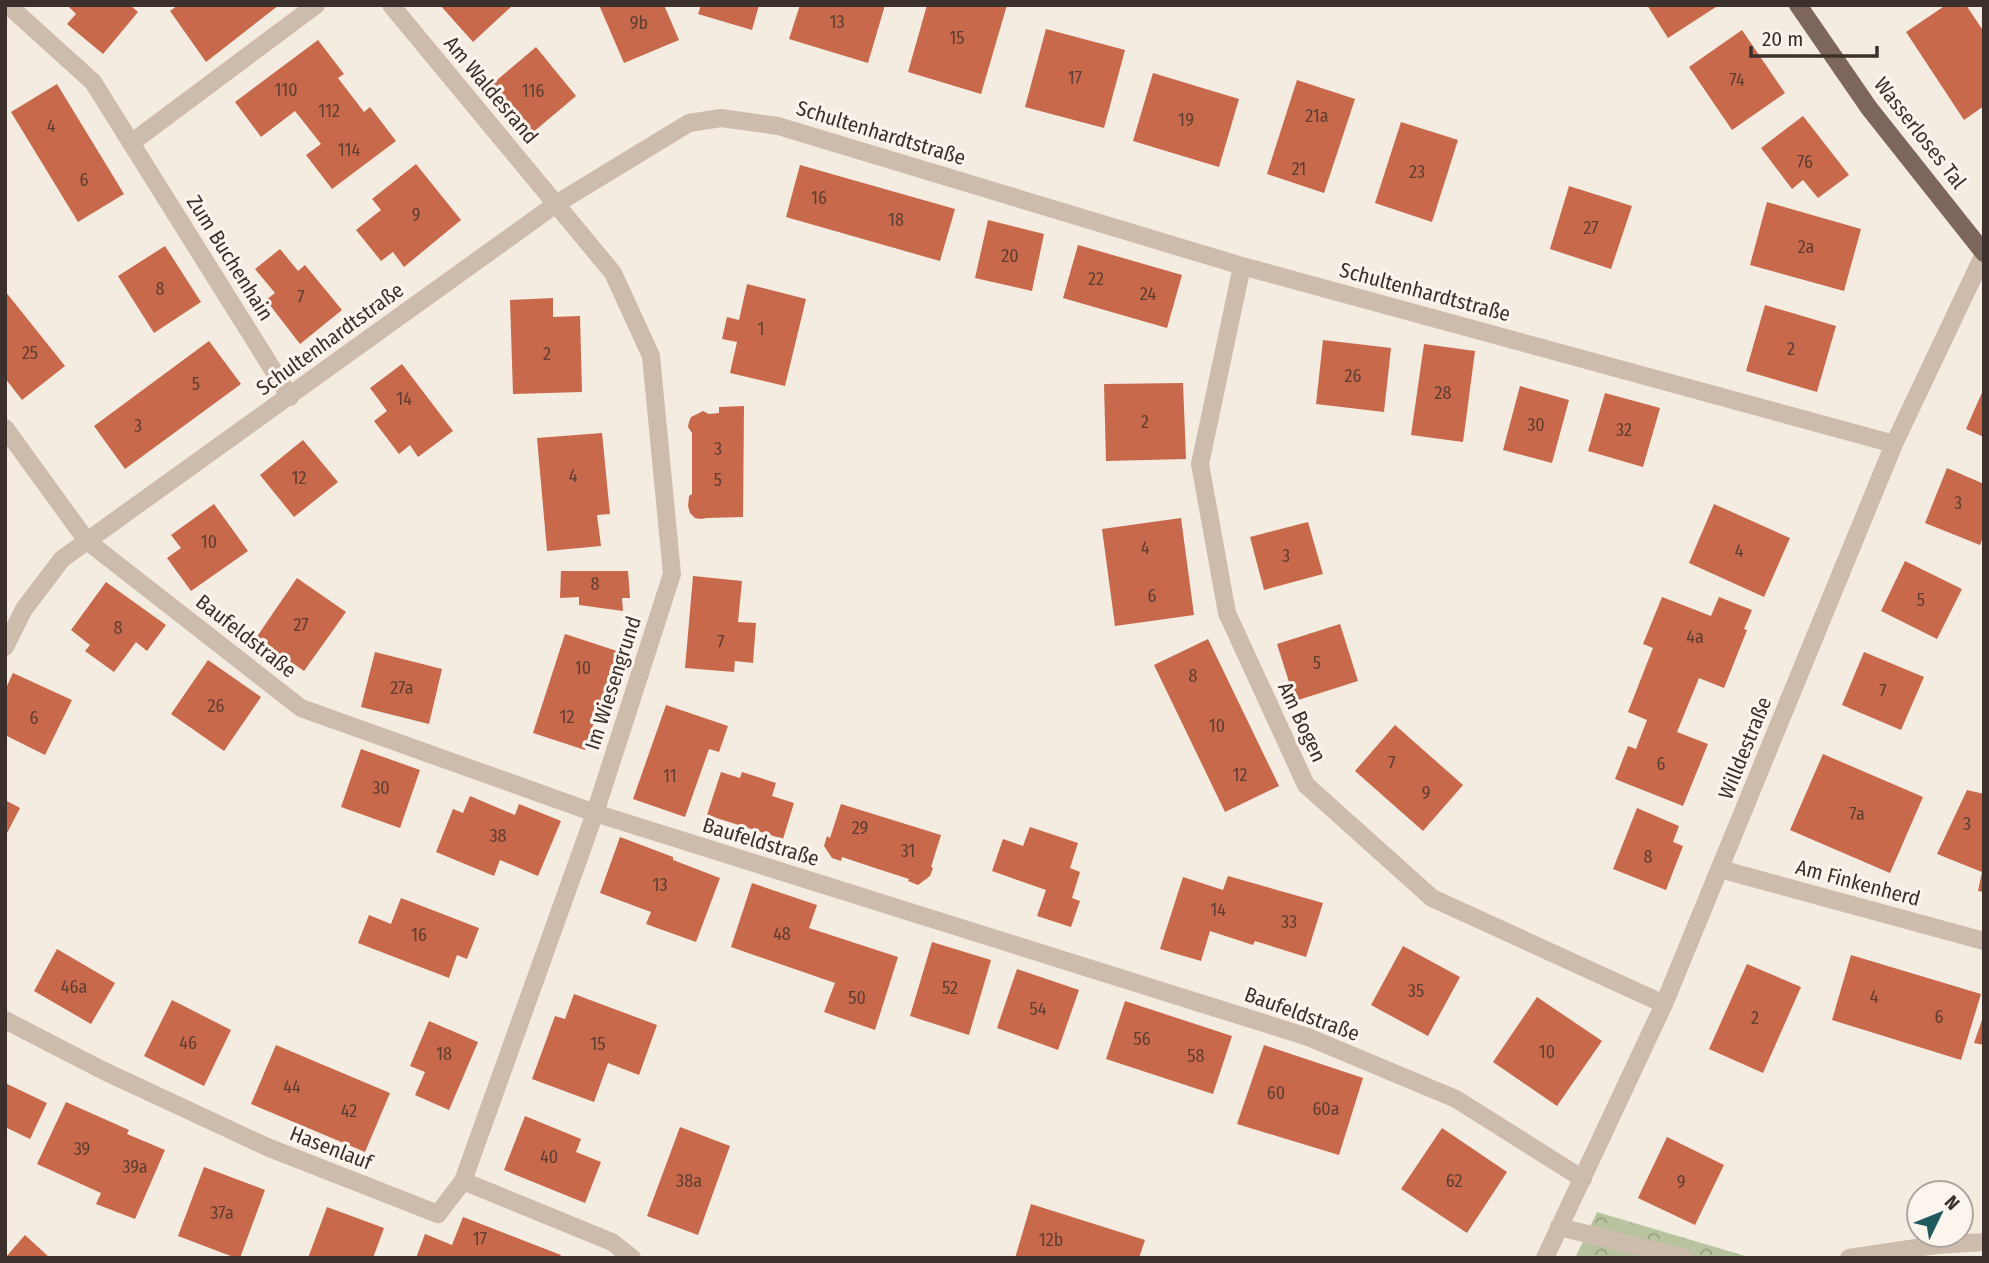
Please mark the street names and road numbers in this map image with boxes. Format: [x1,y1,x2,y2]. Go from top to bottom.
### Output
street label: Am Waldesrand [438,31,544,149]
street label: Wasserloses Tal [1868,72,1972,194]
street label: Schultenhardtstraße [793,95,969,171]
street label: Zum Buchenhain [181,190,279,326]
street label: Schultenhardtstraße [1337,257,1513,327]
street label: Schultenhardtstraße [251,277,409,401]
street label: Baufeldstraße [191,589,301,683]
street label: Im Wiesengrund [579,613,647,753]
street label: Am Bogen [1272,678,1332,766]
street label: Willdestraße [1713,693,1777,803]
street label: Baufeldstraße [700,812,822,872]
street label: Am Finkenherd [1793,854,1923,912]
street label: Baufeldstraße [1241,981,1363,1047]
street label: Hasenlauf [286,1120,377,1176]

